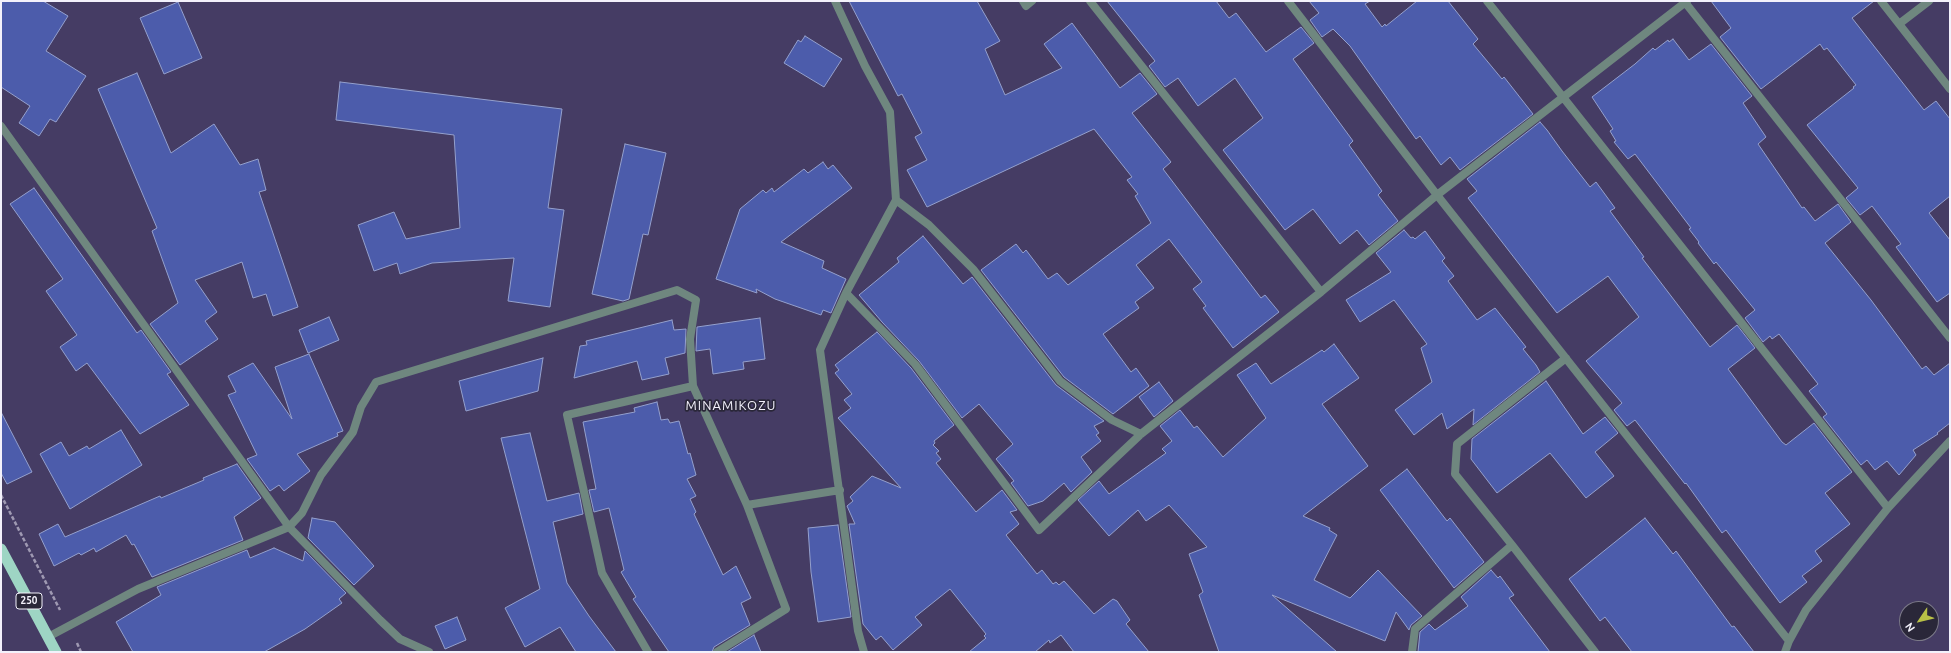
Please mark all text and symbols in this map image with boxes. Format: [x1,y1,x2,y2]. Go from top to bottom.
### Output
district label: MINAMIKOZU [686,398,776,414]
road number: 250 [16,593,42,609]
north arrow [1899,601,1939,641]
text: N [1903,621,1917,634]

